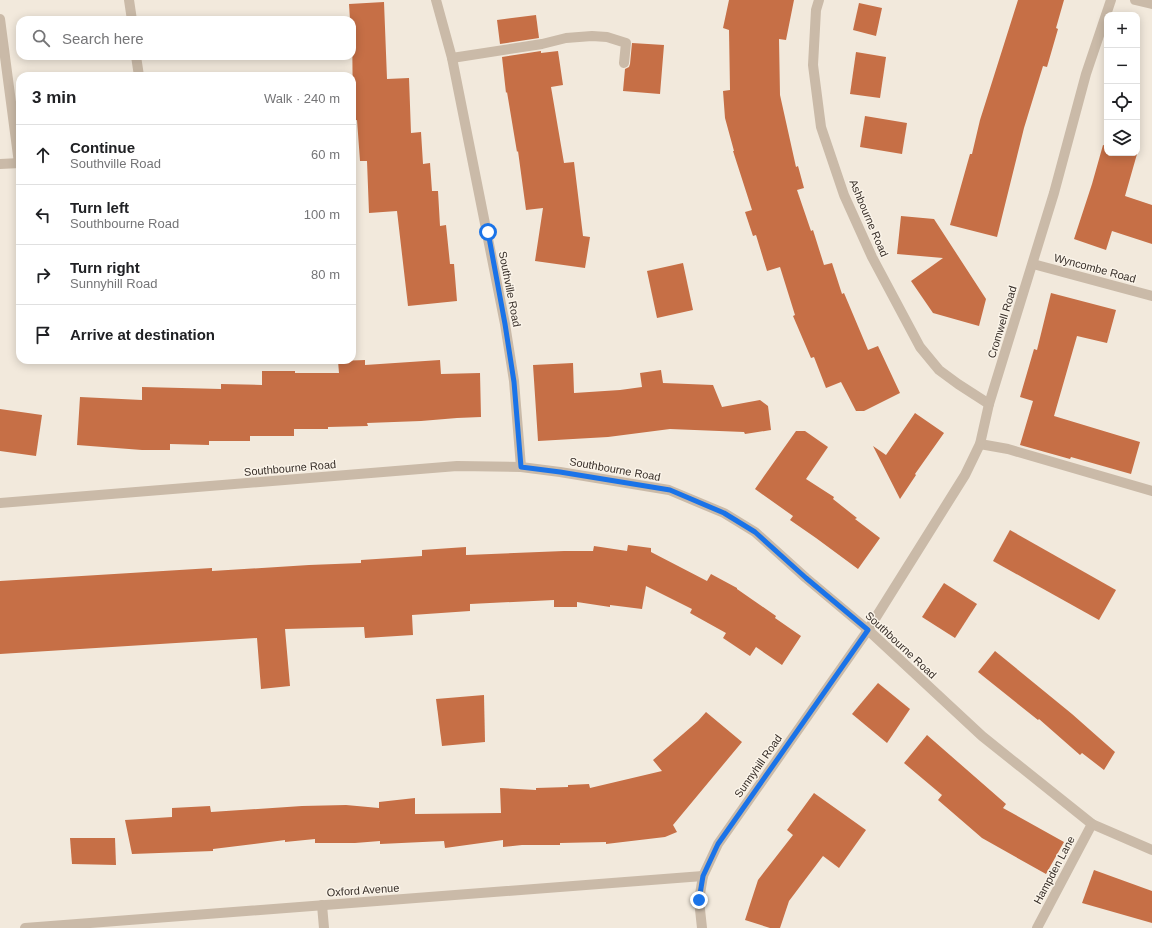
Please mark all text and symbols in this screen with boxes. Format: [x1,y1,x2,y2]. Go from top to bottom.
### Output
map controls [1104,12,1140,156]
button: + [1104,12,1140,48]
search box [16,16,356,60]
icon: search [30,27,52,49]
text: Search here [62,30,144,47]
button: − [1104,48,1140,84]
button: locate [1104,84,1140,120]
text: 3 min [32,88,76,107]
text: Walk · 240 m [264,91,340,106]
button: layers [1104,120,1140,156]
text: Continue [70,139,135,156]
icon: ahead [32,144,54,166]
text: 60 m [311,147,340,162]
text: Southville Road [70,156,161,171]
street label: Ashbourne Road [847,178,891,258]
text: Turn left [70,199,129,216]
icon: left [32,204,54,226]
text: 100 m [304,207,340,222]
text: Southbourne Road [70,216,179,231]
route start [479,223,497,241]
street label: Southville Road [497,250,523,328]
street label: Wyncombe Road [1053,251,1137,285]
text: Turn right [70,259,140,276]
icon: right [32,264,54,286]
text: 80 m [311,267,340,282]
text: Sunnyhill Road [70,276,157,291]
street label: Cromwell Road [985,284,1019,360]
icon: arrive [32,324,54,346]
text: Arrive at destination [70,326,215,343]
street label: Southbourne Road [568,455,662,483]
street label: Southbourne Road [243,458,337,478]
street label: Southbourne Road [863,609,939,681]
street label: Sunnyhill Road [732,732,784,800]
street label: Hampden Lane [1031,834,1077,906]
street label: Oxford Avenue [326,881,400,899]
route end [690,891,708,909]

